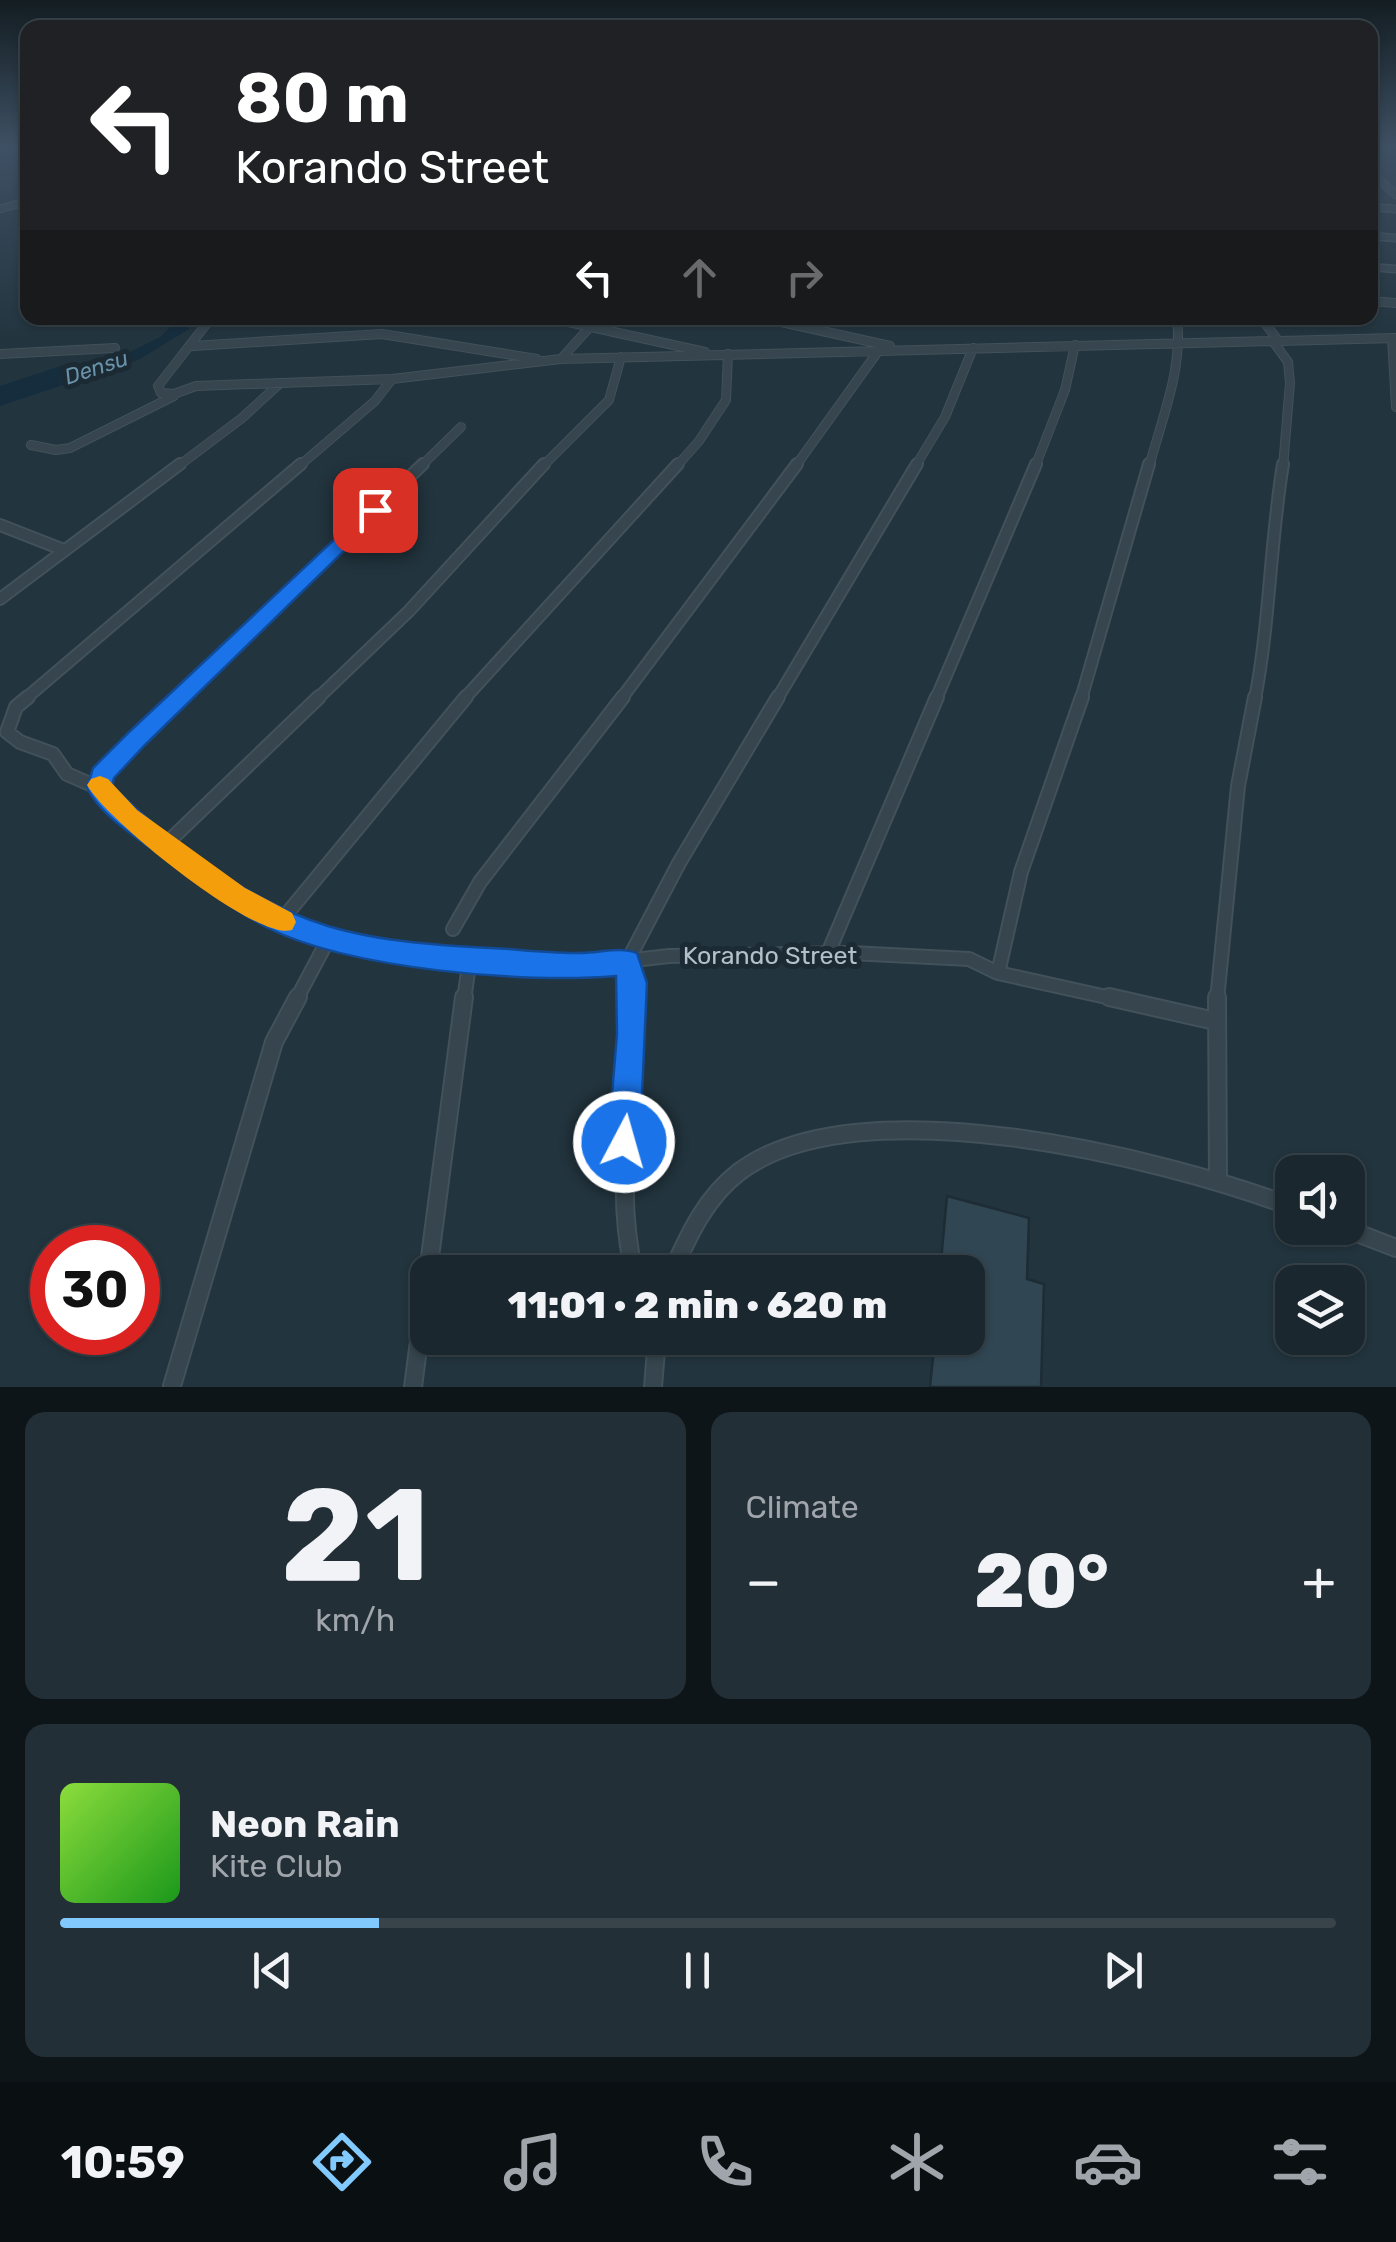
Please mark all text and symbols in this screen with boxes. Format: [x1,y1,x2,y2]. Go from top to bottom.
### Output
text: 80 m [235,57,409,140]
icon: left [70,60,200,190]
text: Korando Street [235,141,549,194]
icon: left [567,250,622,305]
icon: ahead [672,250,727,305]
icon: right [777,250,832,305]
water label: Densu [61,345,131,390]
pin [333,468,418,553]
icon: arrive [348,483,403,538]
street label: Korando Street [683,941,857,970]
position arrow [572,1090,676,1194]
map controls [1275,1155,1365,1355]
button: sound [1275,1155,1365,1245]
speed limit sign: 30 [30,1225,160,1355]
button: layers [1275,1265,1365,1355]
text: 11:01 · 2 min · 620 m [508,1282,887,1328]
text: 21 [281,1458,430,1613]
text: Climate [746,1488,859,1526]
text: 20° [974,1537,1109,1626]
text: − [746,1549,781,1614]
text: + [1302,1549,1336,1614]
text: km/h [315,1601,395,1639]
text: Neon Rain [210,1801,400,1847]
text: Kite Club [210,1847,343,1885]
icon: previous [245,1943,300,1998]
icon: pause [670,1943,725,1998]
icon: next [1096,1943,1151,1998]
icon: directions [307,2127,377,2197]
icon: music [498,2127,568,2197]
icon: phone [690,2127,760,2197]
icon: climate [882,2127,952,2197]
icon: car [1073,2127,1143,2197]
icon: filters [1265,2127,1335,2197]
text: 10:59 [61,2136,185,2189]

